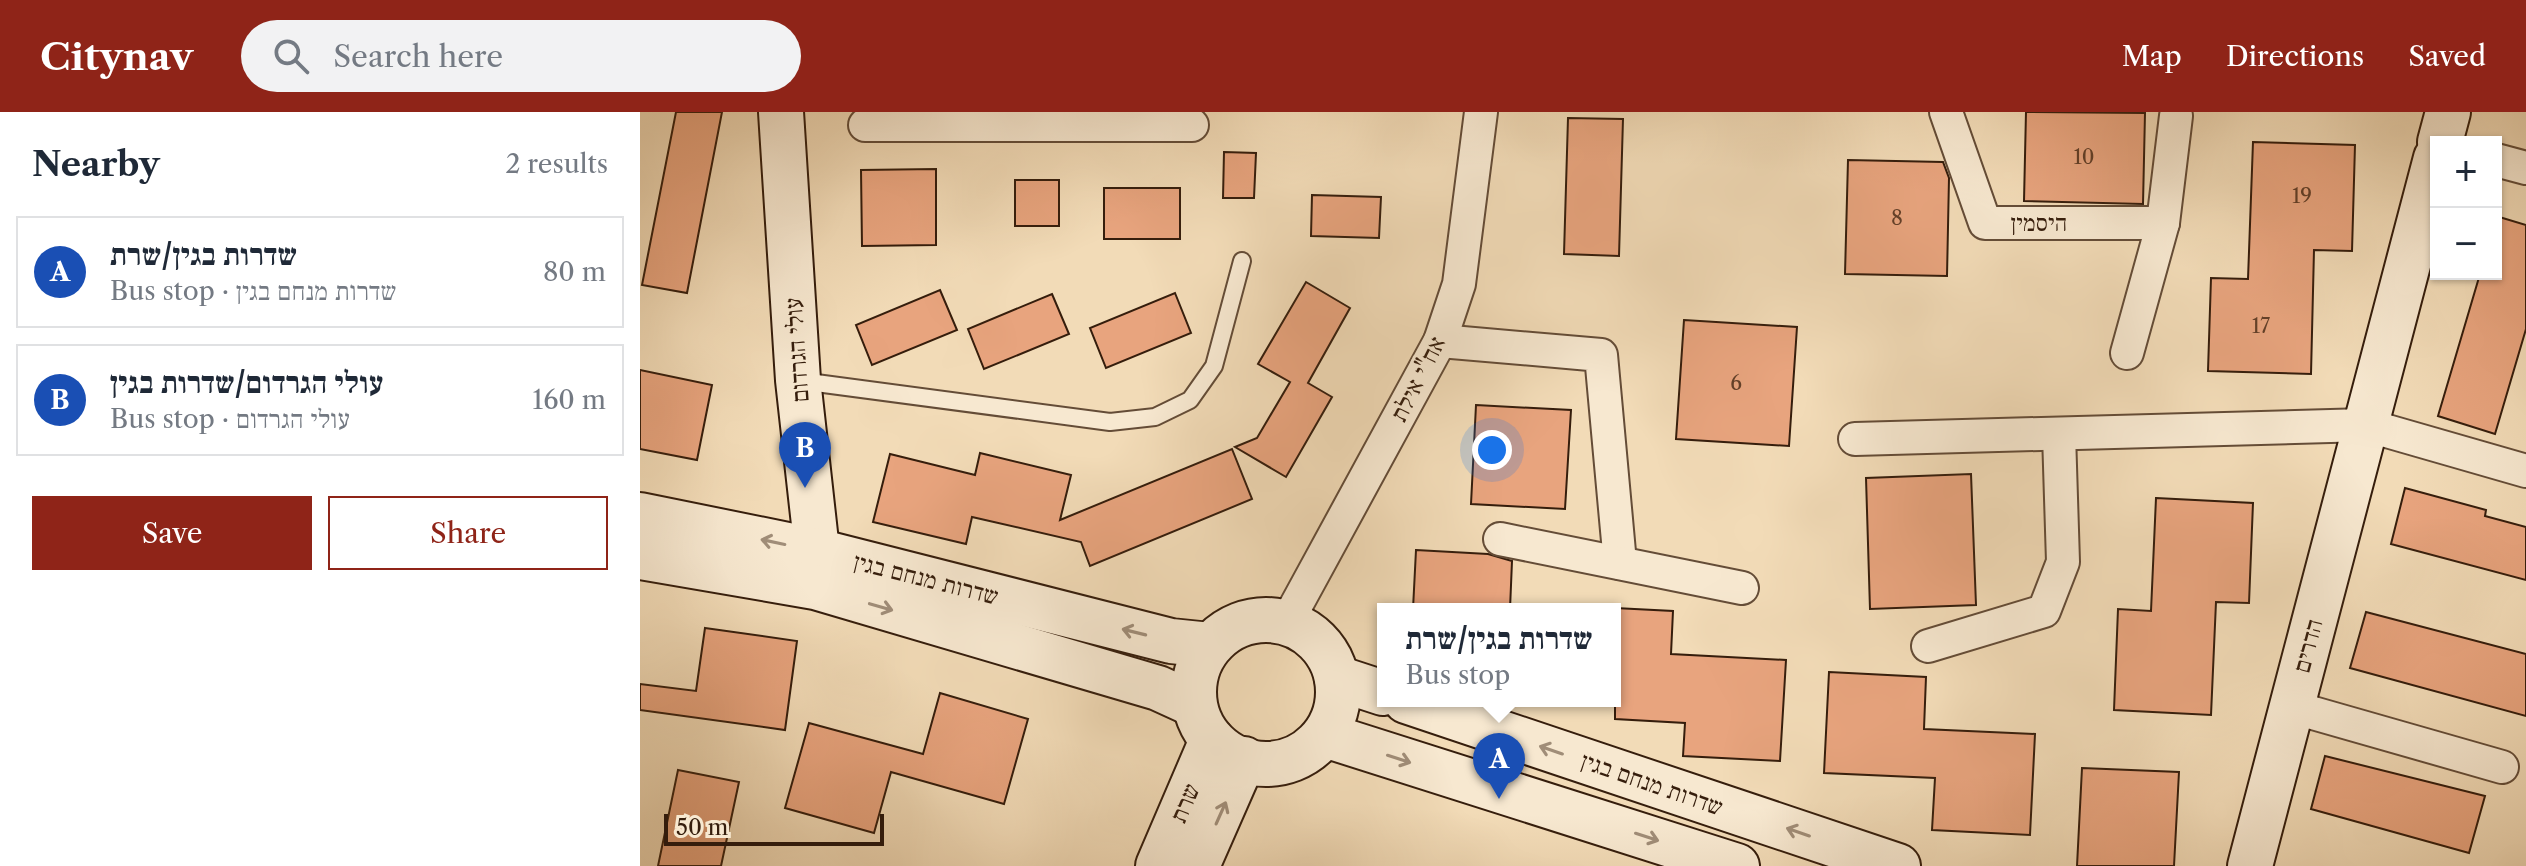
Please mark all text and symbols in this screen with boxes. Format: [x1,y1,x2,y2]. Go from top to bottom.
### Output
search box [241,20,801,92]
text: Citynav [40,33,193,80]
icon: search [269,34,313,78]
text: Search here [333,38,503,75]
text: Map [2122,39,2182,73]
text: Directions [2226,39,2364,73]
text: Saved [2408,39,2486,73]
map controls [2430,136,2502,280]
button: + [2430,136,2502,208]
text: Nearby [32,143,160,185]
house number: 10 [2073,145,2095,169]
text: 2 results [505,148,608,180]
house number: 19 [2292,184,2312,208]
house number: 8 [1891,206,1903,230]
street label: היסמין [2011,208,2067,237]
button: − [2430,208,2502,280]
text: שדרות בגין/שרת [110,236,297,273]
text: A [50,256,70,288]
text: 80 m [543,256,606,288]
text: Bus stop · שדרות מנחם בגין [110,275,397,307]
street label: עולי הגרדום [778,297,815,403]
house number: 17 [2252,314,2270,338]
street label: אח"י אילת [1384,331,1451,426]
text: עולי הגרדום/שדרות בגין [110,364,383,401]
house number: 6 [1730,371,1742,395]
text: B [50,384,70,416]
text: 160 m [532,384,606,416]
text: Bus stop · עולי הגרדום [110,403,350,435]
pin: B [779,422,831,488]
your location [1472,430,1512,470]
button: Save [32,496,312,570]
button: Share [328,496,608,570]
one-way arrow [760,534,786,549]
street label: שדרות מנחם בגין [851,547,1002,611]
one-way arrow [867,600,893,615]
popup [1377,603,1621,707]
street label: הדרים [2286,616,2329,676]
text: שדרות בגין/שרת [1406,620,1593,657]
one-way arrow [1121,623,1147,638]
text: Bus stop [1406,659,1510,691]
pin: A [1473,733,1525,799]
one-way arrow [1539,741,1564,756]
street label: שדרות מנחם בגין [1577,746,1727,821]
one-way arrow [1386,752,1411,767]
street label: שרת [1163,779,1206,827]
one-way arrow [1214,801,1229,825]
scale bar [664,810,884,846]
text: 50 m [676,814,728,841]
one-way arrow [1785,824,1810,839]
one-way arrow [1634,831,1659,846]

